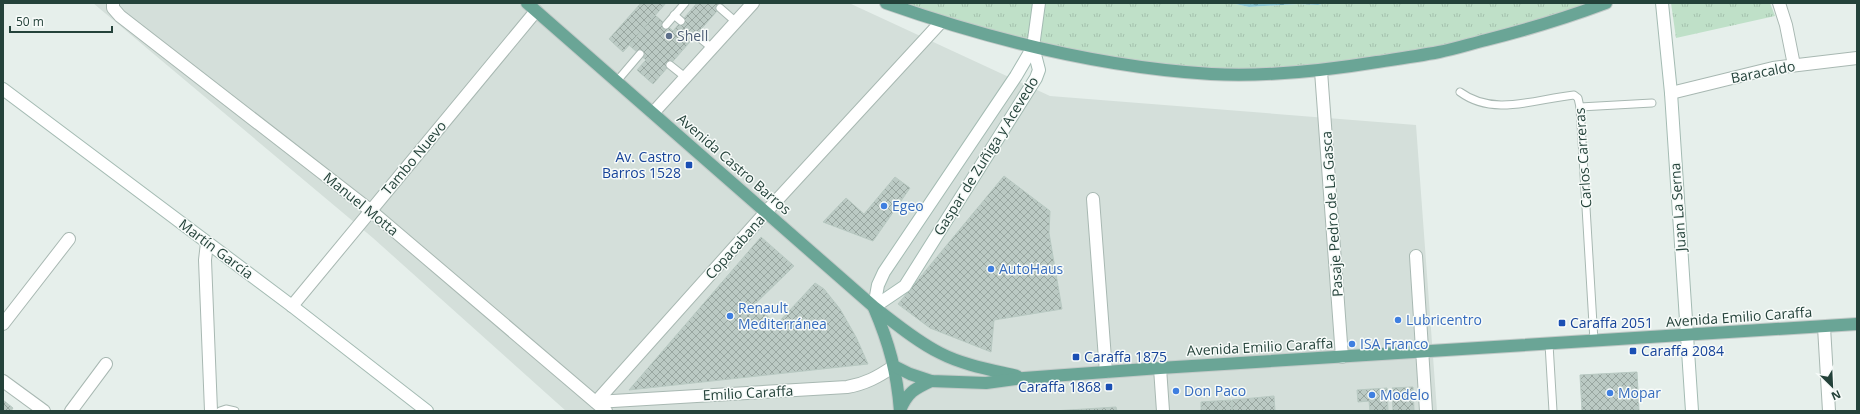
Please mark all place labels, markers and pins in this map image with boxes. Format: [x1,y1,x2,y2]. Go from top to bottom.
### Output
place label: Shell [677,26,708,45]
marker: Shell [664,31,674,41]
place label: Av. Castro Barros 1528 [602,147,681,182]
marker: Av. Castro Barros 1528 [684,160,694,170]
place label: Egeo [892,196,924,215]
marker: Egeo [879,201,889,211]
place label: AutoHaus [999,259,1064,278]
marker: AutoHaus [986,264,996,274]
place label: Renault Mediterránea [738,298,827,333]
place label: Lubricentro [1406,310,1482,329]
marker: Renault Mediterránea [725,311,735,321]
place label: Caraffa 2051 [1570,313,1653,332]
marker: Lubricentro [1393,315,1403,325]
marker: Caraffa 2051 [1557,318,1567,328]
place label: ISA Franco [1360,334,1429,353]
marker: ISA Franco [1347,339,1357,349]
place label: Caraffa 2084 [1641,341,1724,360]
marker: Caraffa 2084 [1628,346,1638,356]
place label: Caraffa 1875 [1084,347,1167,366]
marker: Caraffa 1875 [1071,352,1081,362]
place label: Caraffa 1868 [1018,377,1101,396]
place label: Don Paco [1184,381,1246,400]
marker: Caraffa 1868 [1104,382,1114,392]
place label: Mopar [1618,383,1661,402]
place label: Modelo [1380,385,1429,404]
marker: Don Paco [1171,386,1181,396]
marker: Mopar [1605,388,1615,398]
marker: Modelo [1367,390,1377,400]

